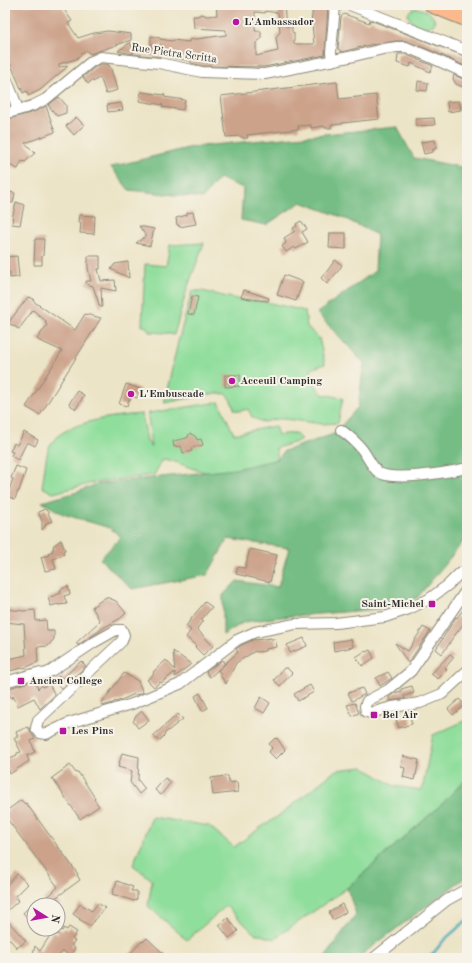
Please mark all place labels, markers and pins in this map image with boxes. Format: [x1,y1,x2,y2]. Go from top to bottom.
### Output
marker: L'Ambassador [231,17,241,27]
place label: L'Ambassador [244,17,314,28]
marker: Acceuil Camping [227,376,237,386]
place label: Acceuil Camping [240,376,322,387]
marker: L'Embuscade [126,389,136,399]
place label: L'Embuscade [139,389,204,400]
place label: Saint-Michel [361,599,425,610]
marker: Saint-Michel [427,599,437,609]
marker: Ancien College [16,676,26,686]
place label: Ancien College [29,676,102,687]
marker: Bel Air [369,710,379,720]
place label: Bel Air [382,710,418,721]
marker: Les Pins [58,726,68,736]
place label: Les Pins [71,726,113,737]

